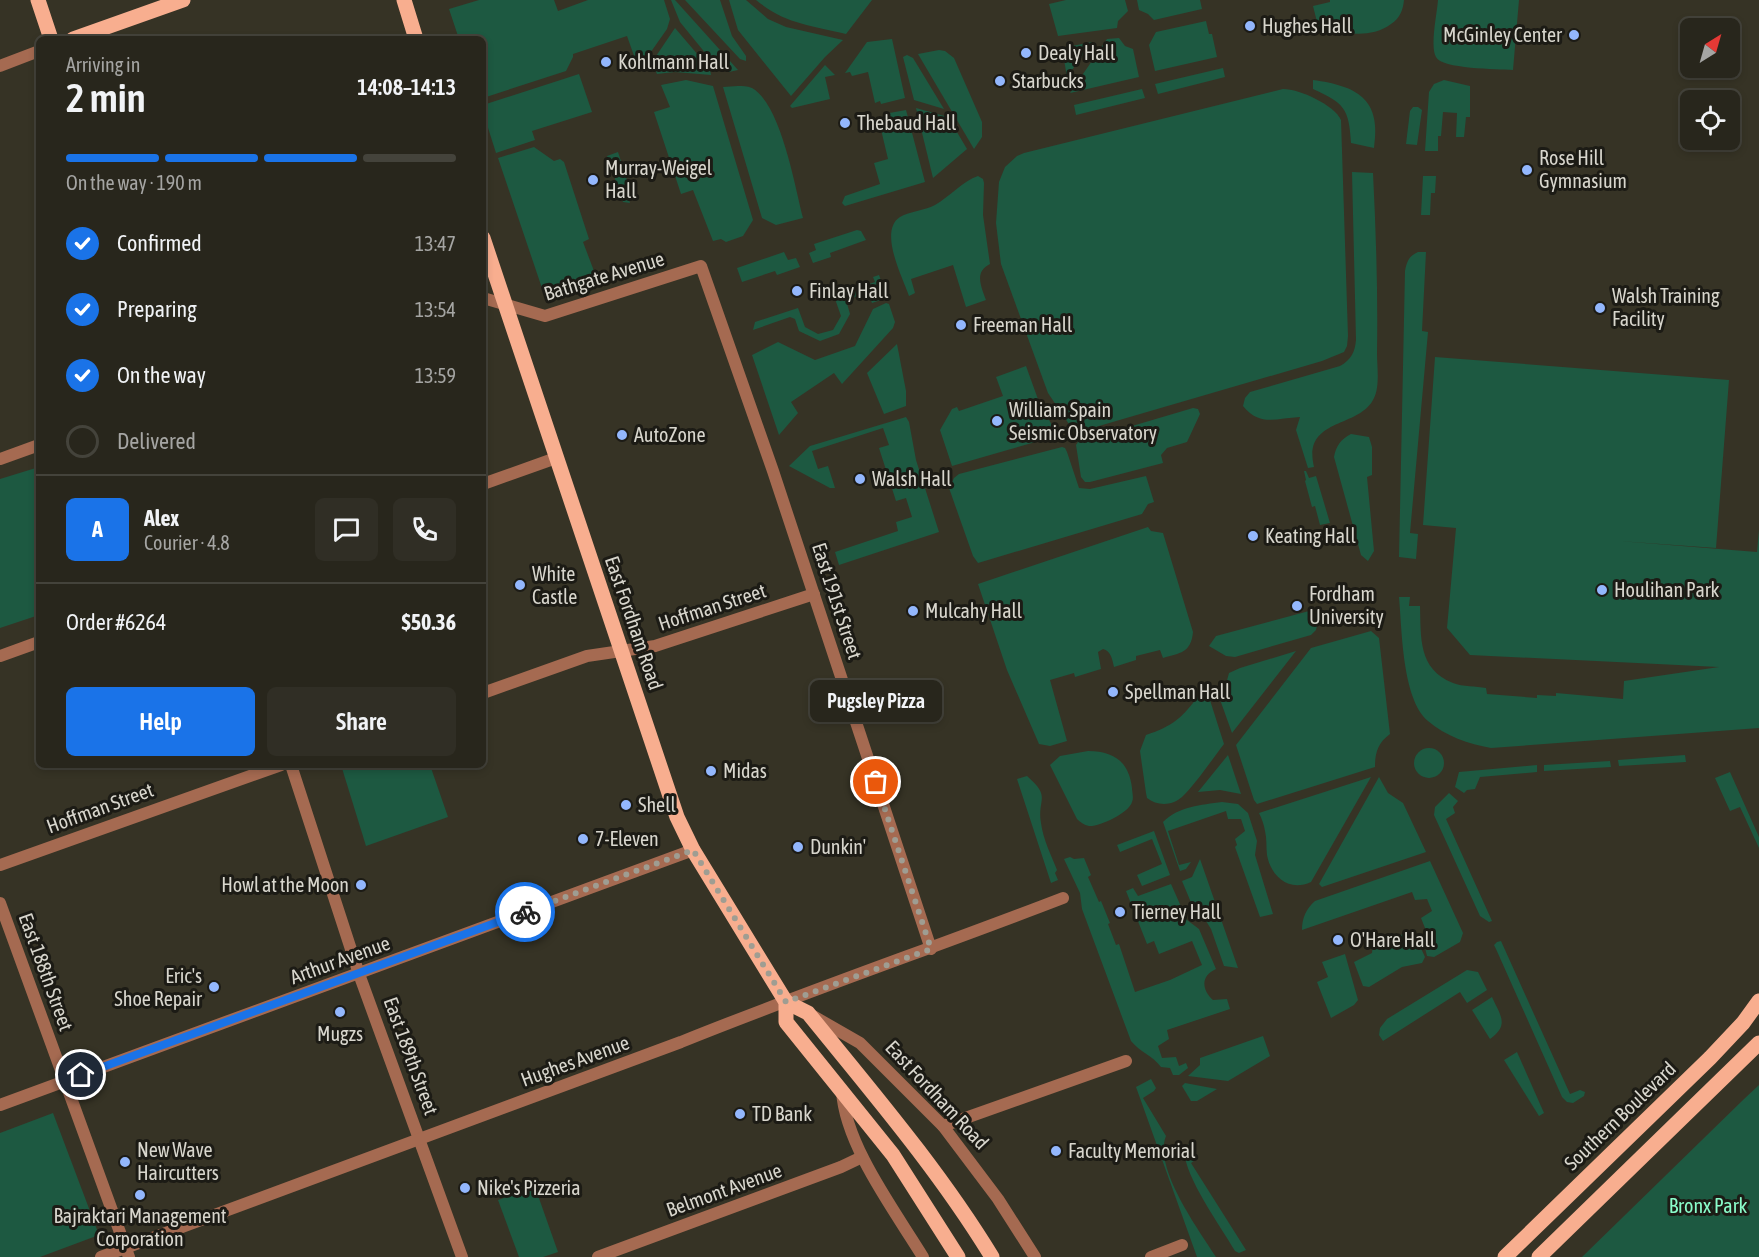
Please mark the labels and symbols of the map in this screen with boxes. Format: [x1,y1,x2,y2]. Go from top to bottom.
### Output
place label: Hughes Hall [1262,14,1353,37]
north arrow [1680,18,1740,78]
marker: Hughes Hall [1243,19,1257,33]
place label: McGinley Center [1443,23,1563,46]
marker: McGinley Center [1567,28,1581,42]
place label: Dealy Hall [1038,41,1116,64]
marker: Dealy Hall [1019,46,1033,60]
place label: Kohlmann Hall [618,50,730,73]
marker: Kohlmann Hall [599,55,613,69]
place label: Starbucks [1012,69,1084,92]
marker: Starbucks [993,74,1007,88]
place label: Thebaud Hall [857,111,957,134]
marker: Thebaud Hall [838,116,852,130]
place label: Rose Hill Gymnasium [1539,146,1627,192]
place label: Murray-Weigel Hall [605,156,713,202]
marker: Rose Hill Gymnasium [1520,163,1534,177]
marker: Murray-Weigel Hall [586,173,600,187]
street label: Bathgate Avenue [541,246,667,305]
place label: Finlay Hall [809,279,889,302]
marker: Finlay Hall [790,284,804,298]
place label: Walsh Training Facility [1612,284,1720,330]
marker: Walsh Training Facility [1593,301,1607,315]
place label: Freeman Hall [973,313,1073,336]
marker: Freeman Hall [954,318,968,332]
place label: William Spain Seismic Observatory [1009,398,1157,444]
marker: William Spain Seismic Observatory [990,414,1004,428]
place label: AutoZone [634,423,706,446]
marker: AutoZone [615,428,629,442]
place label: Walsh Hall [872,467,952,490]
marker: Walsh Hall [853,472,867,486]
place label: Keating Hall [1265,524,1356,547]
marker: Keating Hall [1246,529,1260,543]
street label: East 191st Street [808,540,867,662]
street label: East Fordham Road [601,553,668,693]
place label: White Castle [532,562,577,608]
marker: White Castle [513,578,527,592]
street label: Hoffman Street [655,578,769,635]
place label: Houlihan Park [1614,578,1720,601]
place label: Fordham University [1309,582,1384,628]
marker: Houlihan Park [1595,583,1609,597]
place label: Mulcahy Hall [925,599,1023,622]
marker: Fordham University [1290,599,1304,613]
marker: Mulcahy Hall [906,604,920,618]
callout: Pugsley Pizza [810,680,942,722]
place label: Spellman Hall [1125,680,1231,703]
marker: Spellman Hall [1106,685,1120,699]
pin [850,756,901,807]
place label: Midas [723,759,767,782]
marker: Midas [704,764,718,778]
street label: Hoffman Street [43,778,157,837]
place label: Shell [638,793,676,816]
marker: Shell [619,798,633,812]
place label: 7-Eleven [595,827,659,850]
marker: 7-Eleven [576,832,590,846]
place label: Dunkin' [810,835,866,858]
marker: Dunkin' [791,840,805,854]
place label: Howl at the Moon [221,873,349,896]
marker: Howl at the Moon [354,878,368,892]
courier [495,882,555,942]
place label: Tierney Hall [1132,900,1222,923]
marker: Tierney Hall [1113,905,1127,919]
street label: East 188th Street [15,910,79,1034]
place label: O'Hare Hall [1350,928,1436,951]
street label: Arthur Avenue [287,931,393,988]
marker: O'Hare Hall [1331,933,1345,947]
place label: Eric's Shoe Repair [114,964,203,1010]
marker: Eric's Shoe Repair [207,980,221,994]
street label: East 189th Street [380,994,444,1118]
marker: Mugzs [333,1005,347,1019]
place label: Mugzs [317,1022,363,1045]
street label: Hughes Avenue [517,1030,632,1091]
street label: East Fordham Road [881,1036,994,1154]
pin [55,1049,106,1100]
street label: Southern Boulevard [1559,1057,1680,1174]
place label: TD Bank [752,1102,812,1125]
marker: TD Bank [733,1107,747,1121]
place label: New Wave Haircutters [137,1138,219,1184]
place label: Faculty Memorial [1068,1139,1196,1162]
marker: Faculty Memorial [1049,1144,1063,1158]
marker: New Wave Haircutters [118,1155,132,1169]
street label: Belmont Avenue [663,1158,785,1221]
place label: Nike's Pizzeria [477,1176,580,1199]
marker: Nike's Pizzeria [458,1181,472,1195]
marker: Bajraktari Management Corporation [133,1188,147,1202]
park label: Bronx Park [1669,1194,1748,1217]
place label: Bajraktari Management Corporation [53,1204,227,1250]

